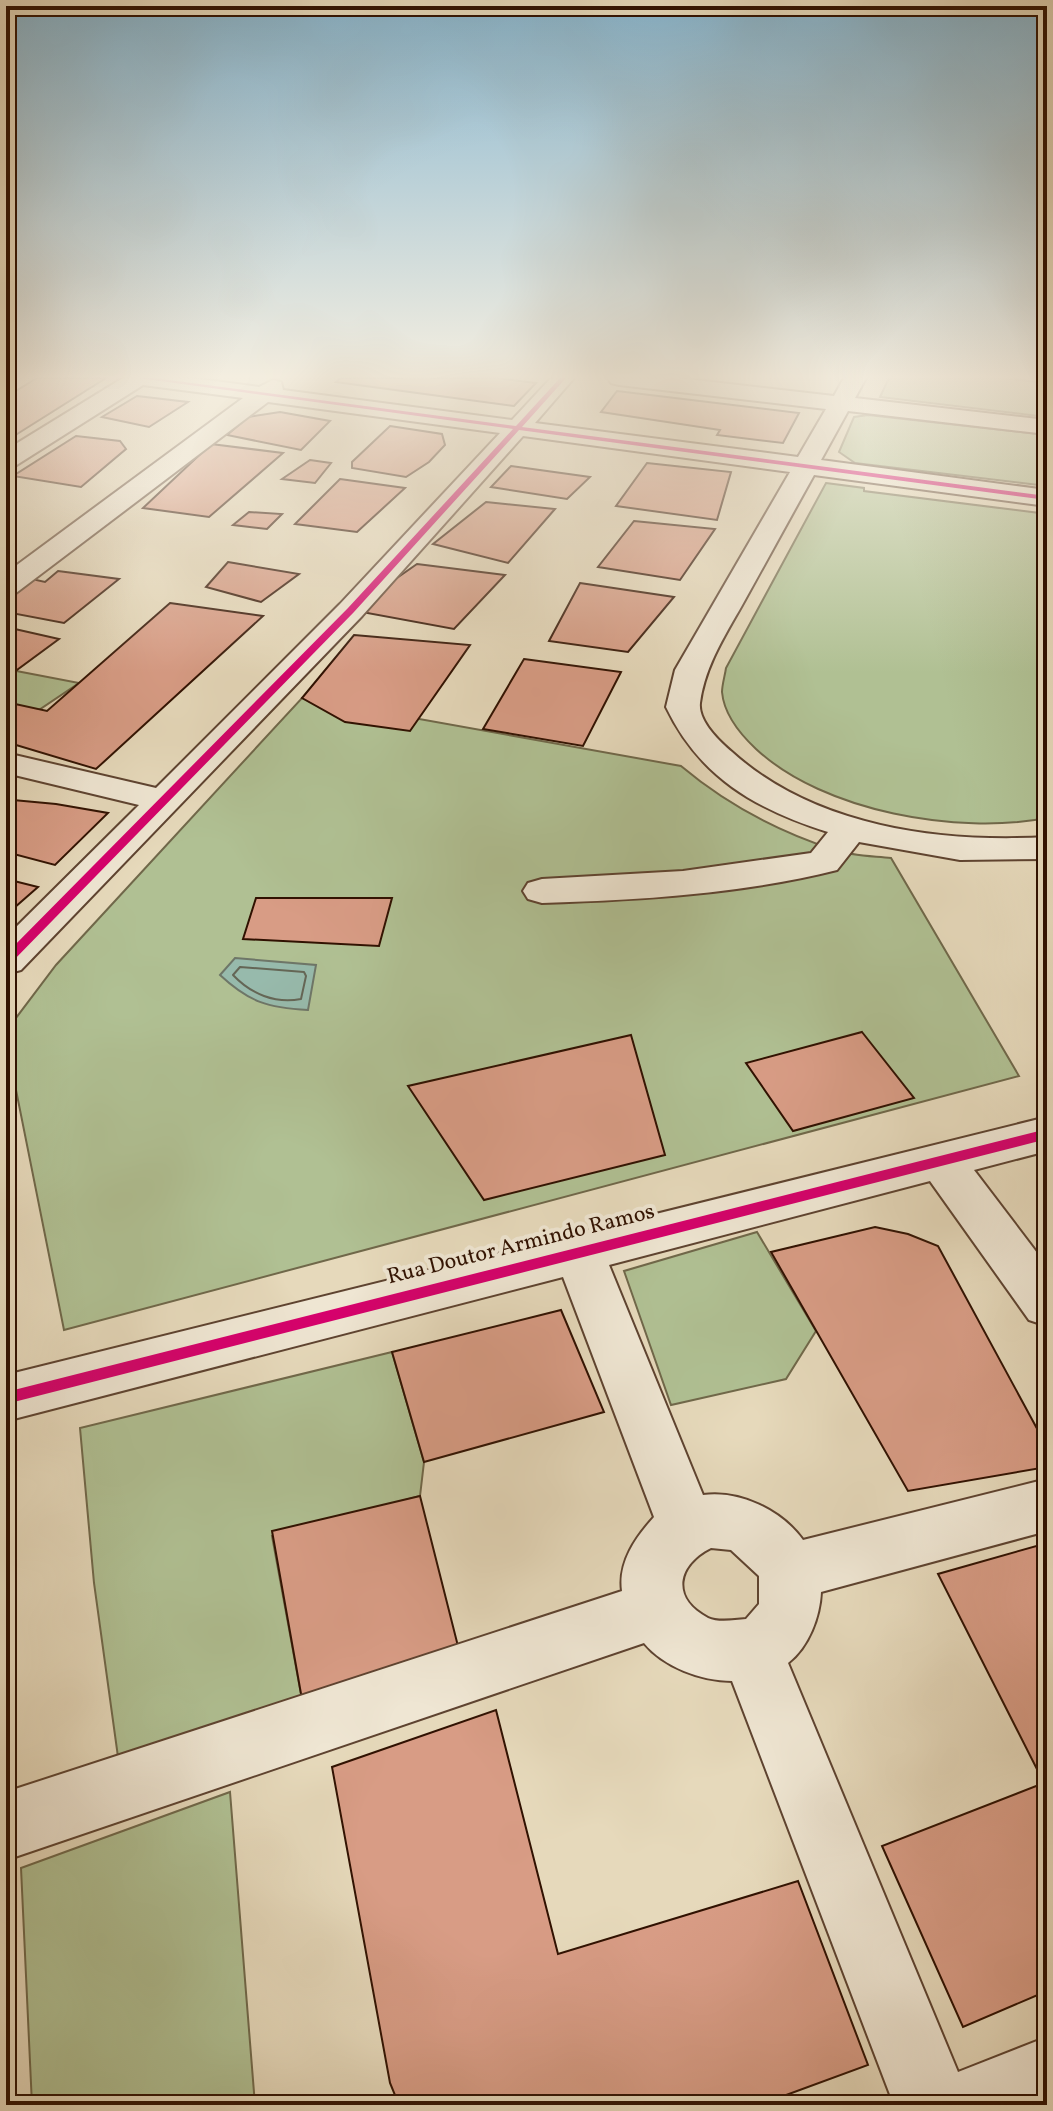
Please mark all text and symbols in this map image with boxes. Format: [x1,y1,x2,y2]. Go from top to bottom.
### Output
street label: Rua Doutor Armindo Ramos [384,1197,658,1293]

